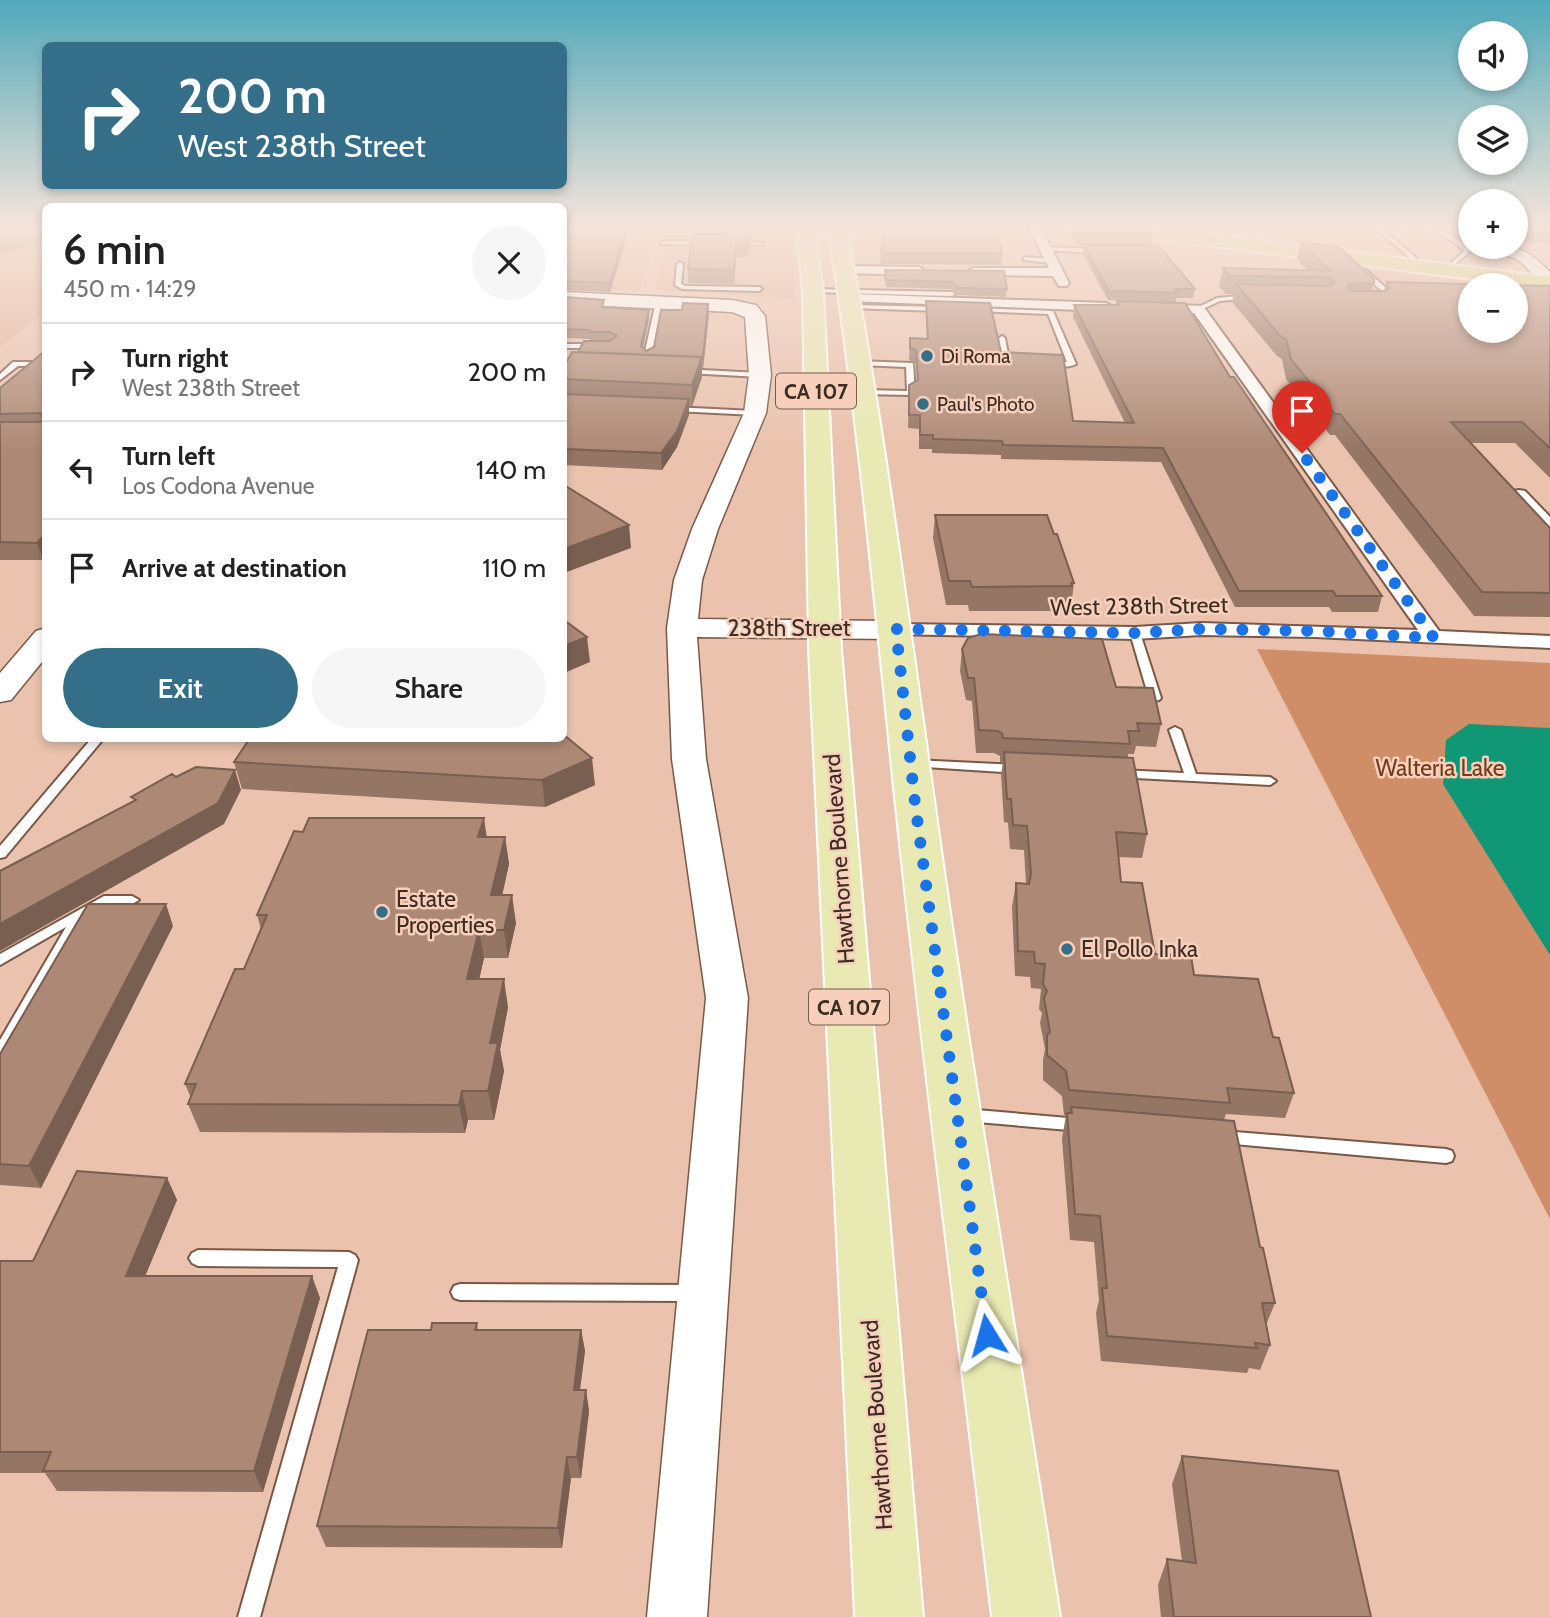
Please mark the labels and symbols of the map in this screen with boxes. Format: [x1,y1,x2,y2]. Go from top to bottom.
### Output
place label: Di Roma [941,345,1010,368]
marker: Di Roma [919,348,935,364]
road number: CA 107 [776,374,856,408]
pin [1272,381,1332,453]
place label: Paul's Photo [937,393,1034,416]
marker: Paul's Photo [915,396,931,412]
street label: West 238th Street [1050,590,1228,622]
street label: 238th Street [728,614,851,642]
street label: Hawthorne Boulevard [818,753,860,965]
park label: Walteria Lake [1375,754,1505,782]
place label: Estate Properties [396,885,494,939]
marker: Estate Properties [374,904,390,920]
place label: El Pollo Inka [1081,935,1198,963]
marker: El Pollo Inka [1059,941,1075,957]
road number: CA 107 [809,990,889,1024]
position arrow [950,1298,1024,1372]
street label: Hawthorne Boulevard [856,1319,898,1531]

